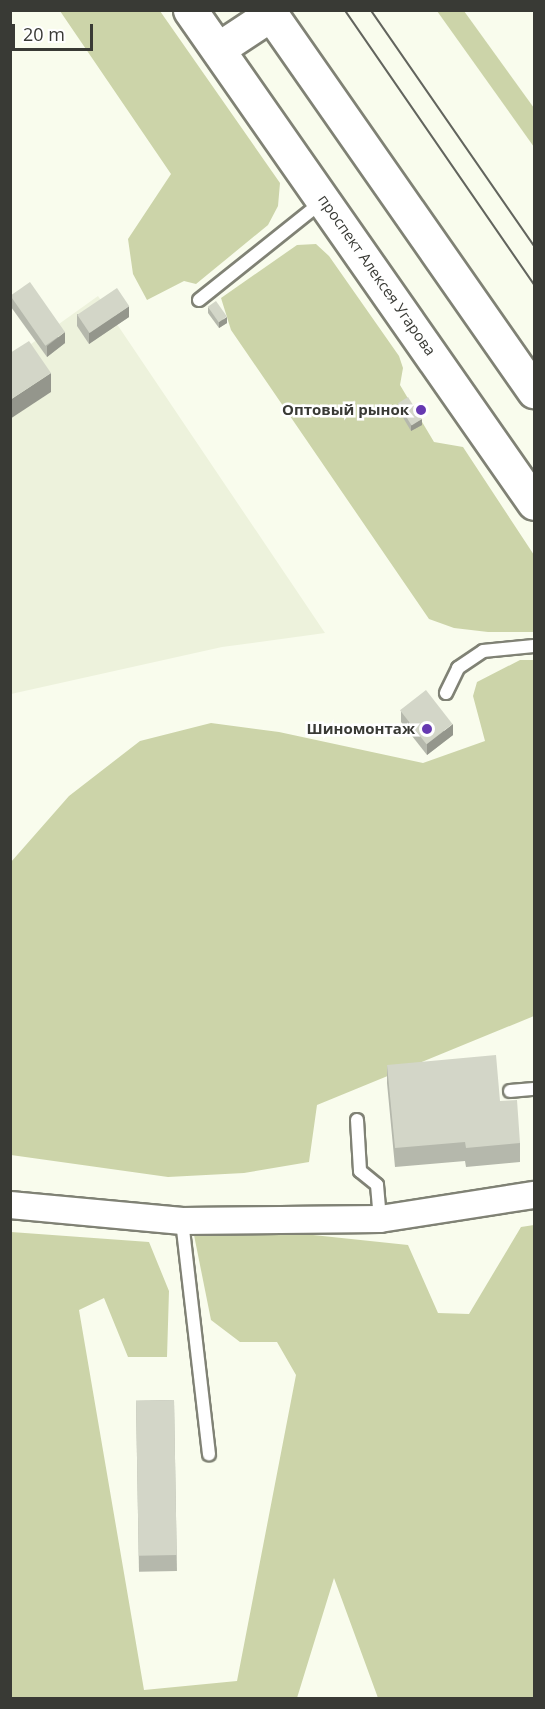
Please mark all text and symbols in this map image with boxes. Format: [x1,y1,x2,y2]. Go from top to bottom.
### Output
scale bar [15,12,96,50]
text: 20 m [23,22,65,46]
street label: проспект Алексея Угарова [314,191,440,359]
place label: Оптовый рынок [282,401,409,419]
marker: Оптовый рынок [414,403,428,417]
place label: Шиномонтаж [306,720,415,738]
marker: Шиномонтаж [420,722,434,736]

